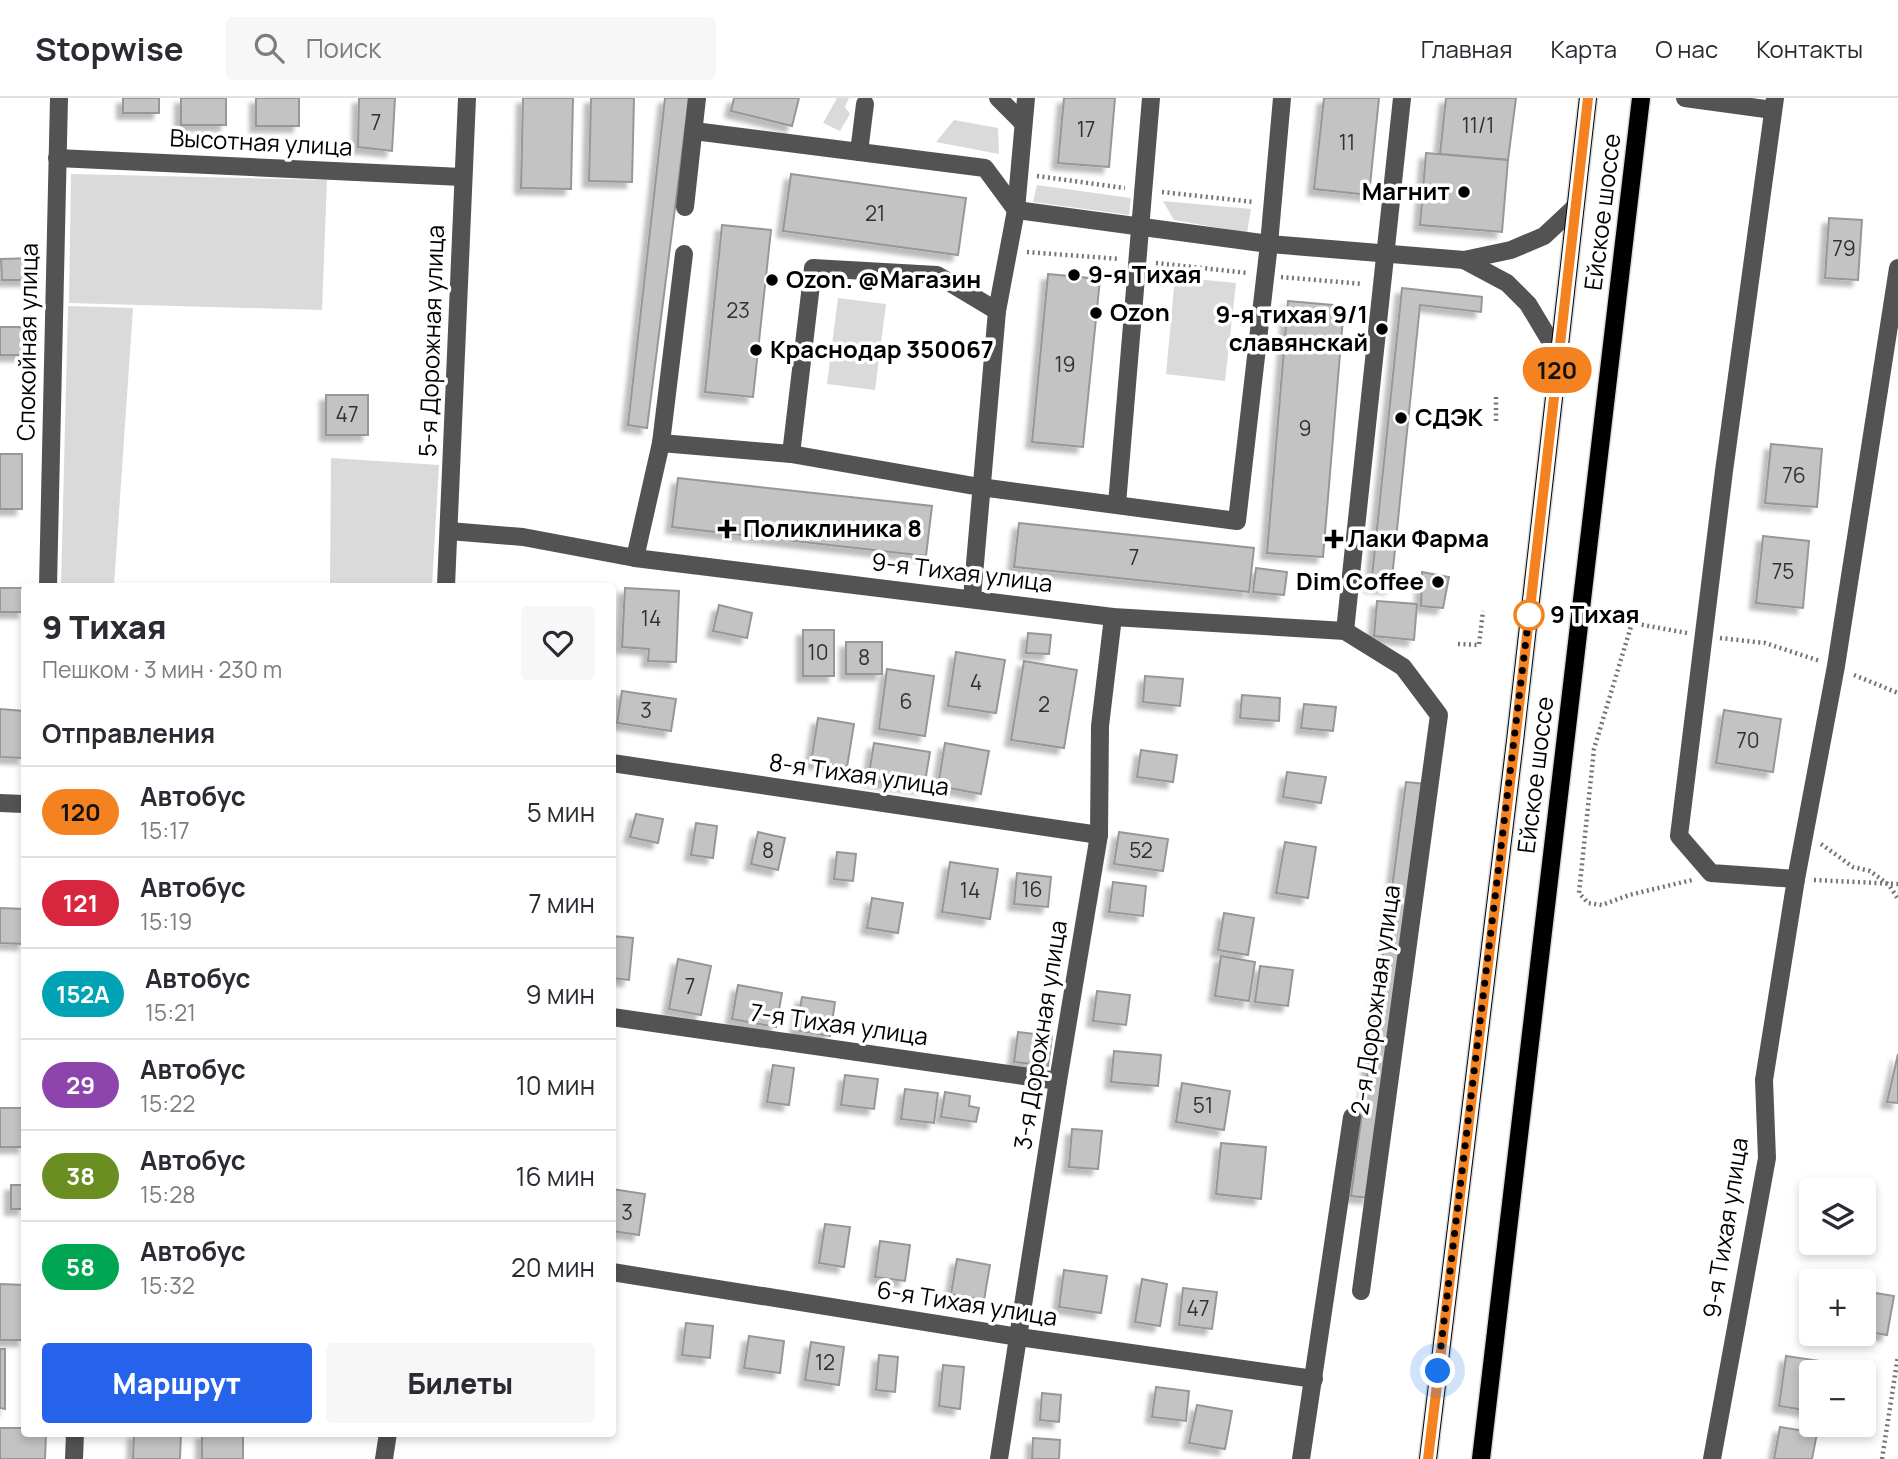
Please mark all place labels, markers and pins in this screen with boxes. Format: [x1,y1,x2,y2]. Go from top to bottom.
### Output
place label: Магнит [1362,174,1450,207]
marker: Магнит [1456,184,1472,200]
place label: 9-я Тихая [1088,257,1202,290]
place label: Ozon. @Магазин [786,262,981,295]
marker: 9-я Тихая [1066,267,1082,283]
marker: Ozon. @Магазин [764,272,780,288]
place label: Ozon [1110,295,1170,328]
place label: 9-я тихая 9/1 славянскай [1216,297,1368,358]
marker: Ozon [1088,305,1104,321]
marker: 9-я тихая 9/1 славянскай [1374,321,1390,337]
place label: Краснодар 350067 [770,332,994,365]
marker: Краснодар 350067 [748,342,764,358]
place label: СДЭК [1415,400,1484,433]
marker: СДЭК [1393,410,1409,426]
place label: Поликлиника 8 [743,511,922,544]
marker: Поликлиника 8 [717,519,737,539]
place label: Лаки Фарма [1348,521,1489,554]
marker: Лаки Фарма [1326,531,1342,547]
place label: Dim Coffee [1296,564,1424,597]
marker: Dim Coffee [1430,574,1446,590]
place label: 9 Тихая [1550,597,1640,630]
marker: 9 Тихая [1514,600,1544,630]

